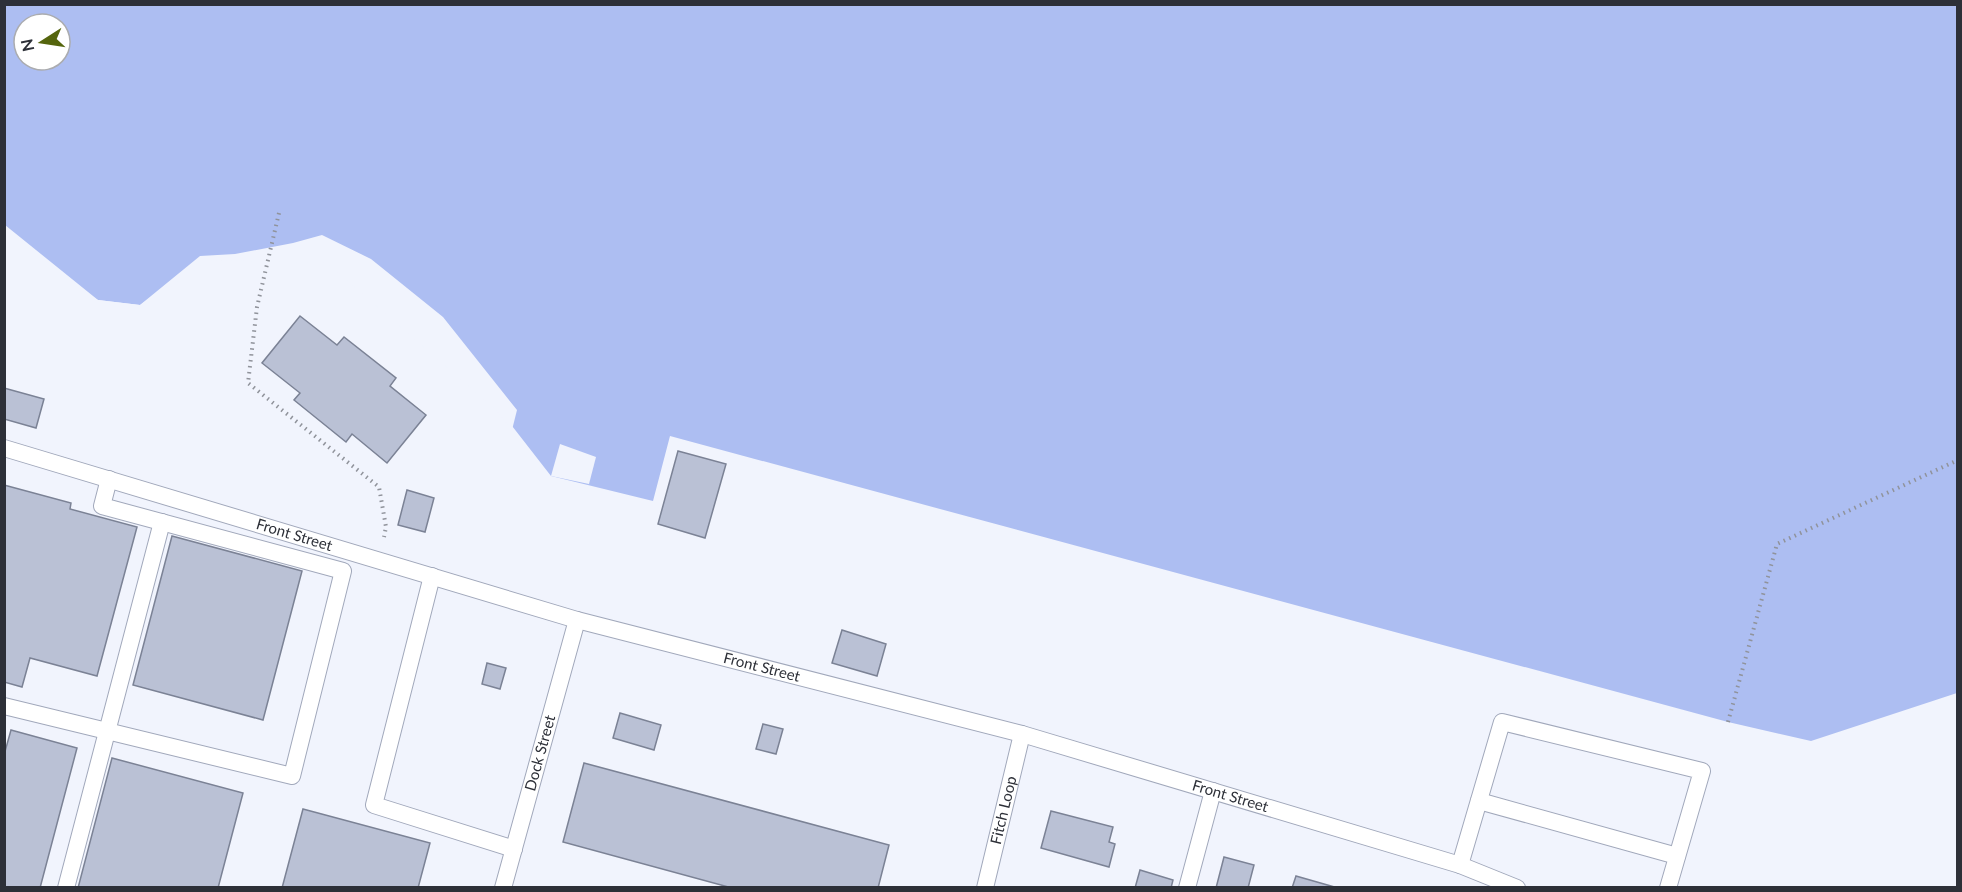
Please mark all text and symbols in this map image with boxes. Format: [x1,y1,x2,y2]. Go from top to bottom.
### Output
north arrow [12,12,72,72]
text: N [16,37,37,53]
street label: Front Street [254,514,335,554]
street label: Front Street [722,648,803,685]
street label: Dock Street [520,712,559,793]
street label: Fitch Loop [986,774,1020,846]
street label: Front Street [1190,775,1271,815]

